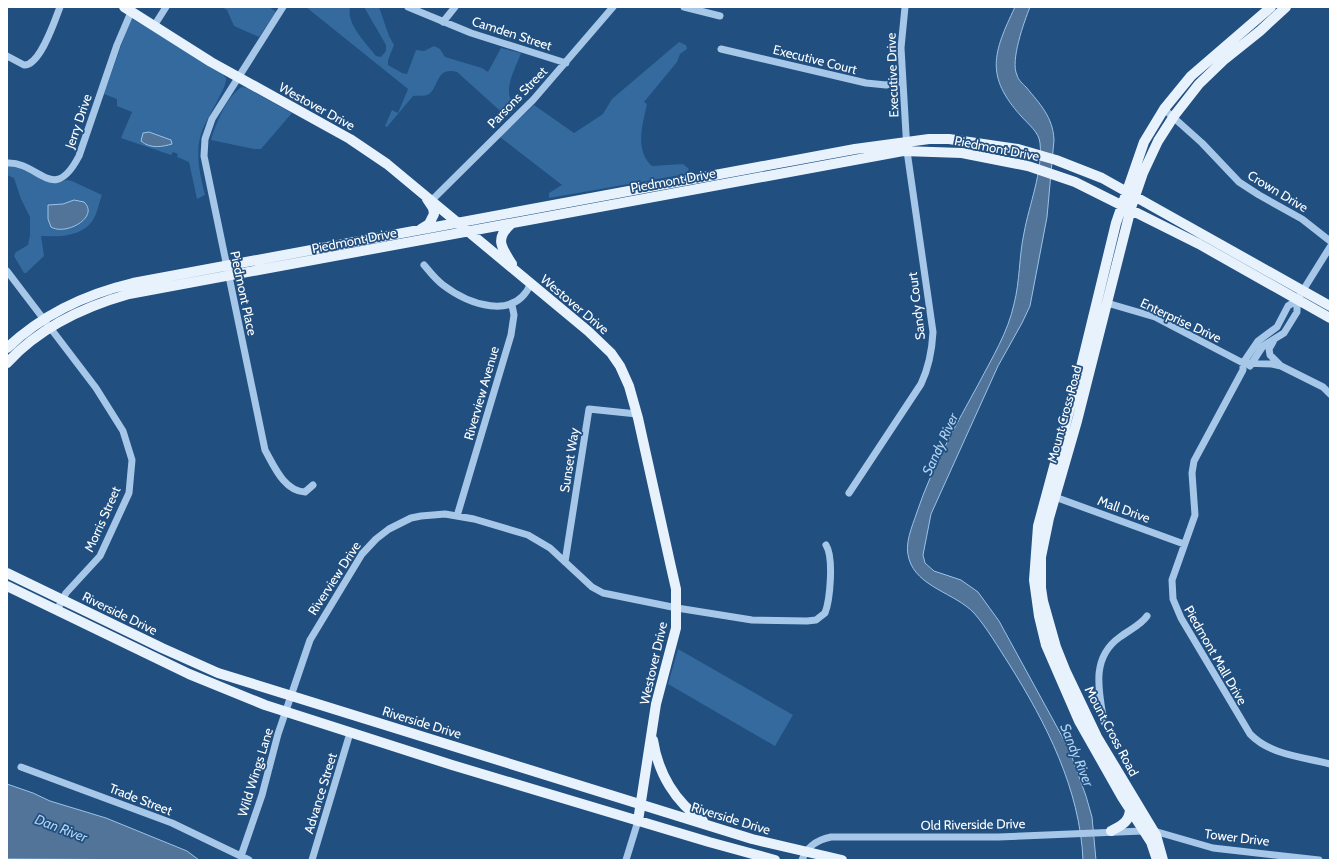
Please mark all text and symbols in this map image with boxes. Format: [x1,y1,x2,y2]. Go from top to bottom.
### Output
street label: Camden Street [470,13,555,54]
street label: Executive Drive [883,32,901,118]
street label: Executive Court [771,41,859,77]
street label: Parsons Street [484,63,551,131]
street label: Westover Drive [276,79,358,134]
street label: Jerry Drive [61,91,95,151]
street label: Piedmont Drive [953,132,1041,164]
street label: Piedmont Drive [629,165,717,195]
street label: Crown Drive [1245,167,1311,215]
street label: Piedmont Drive [310,224,398,256]
street label: Piedmont Place [227,249,261,337]
street label: Westover Drive [538,271,613,337]
street label: Sandy Court [904,271,928,341]
street label: Enterprise Drive [1138,294,1224,346]
street label: Riverview Avenue [460,344,502,442]
street label: Mount Cross Road [1043,364,1085,464]
water label: Sandy River [918,409,962,478]
street label: Sunset Way [556,426,582,493]
street label: Morris Street [80,483,124,554]
street label: Mall Drive [1095,492,1153,526]
street label: Riverview Drive [304,538,364,618]
street label: Riverside Drive [80,588,161,638]
street label: Piedmont Mall Drive [1181,603,1251,708]
street label: Westover Drive [636,620,670,706]
street label: Mount Cross Road [1082,683,1142,779]
street label: Riverside Drive [381,702,464,742]
water label: Sandy River [1056,721,1098,790]
street label: Wild Wings Lane [234,725,276,818]
street label: Advance Street [300,750,340,835]
street label: Trade Street [107,780,175,819]
street label: Riverside Drive [690,798,773,838]
water label: Dan River [32,810,90,846]
street label: Old Riverside Drive [921,815,1026,833]
street label: Tower Drive [1204,825,1271,849]

